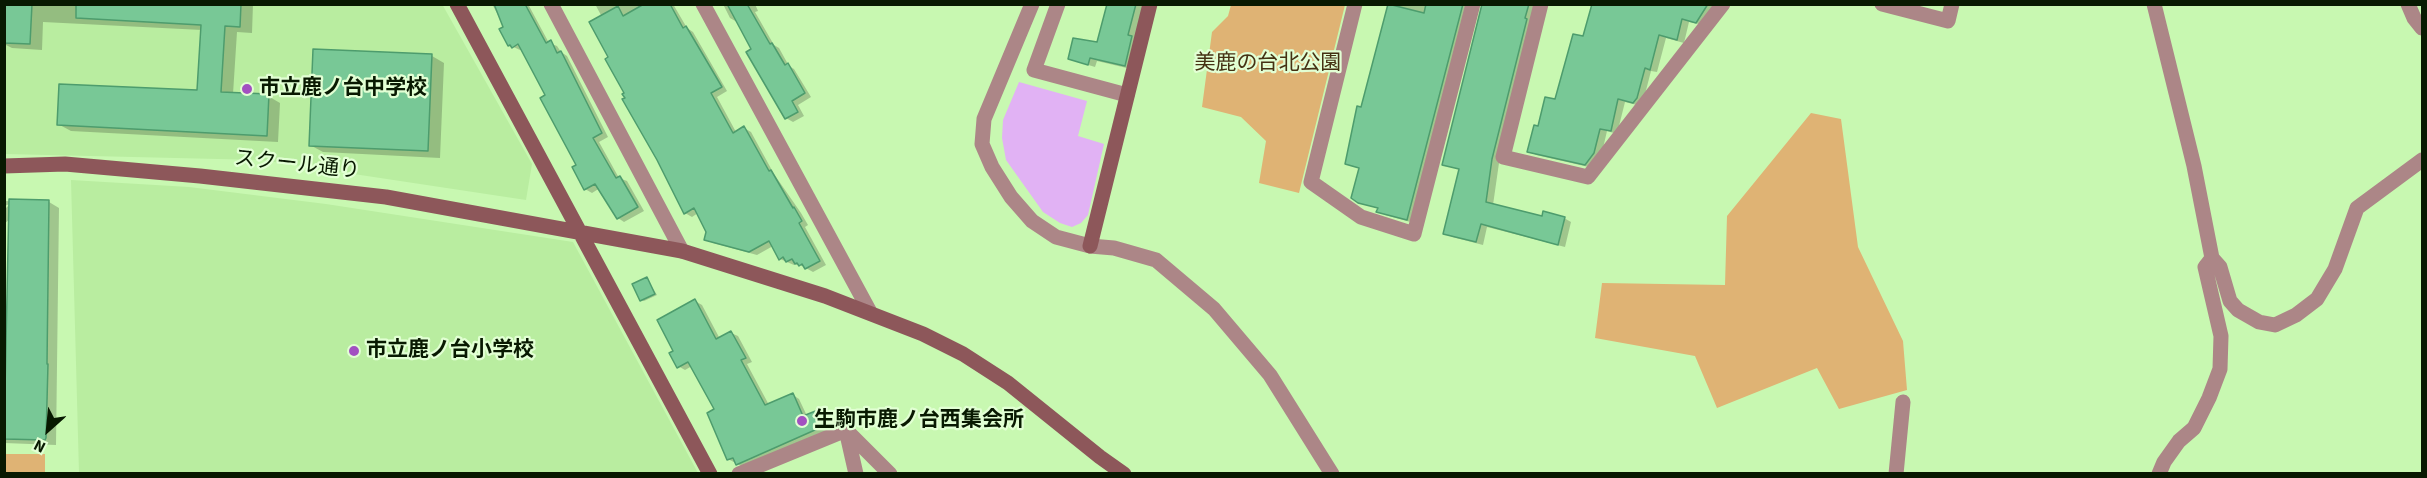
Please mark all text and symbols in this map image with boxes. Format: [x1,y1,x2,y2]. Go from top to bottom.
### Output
park label: 美鹿の台北公園 [1195,51,1341,77]
place label: 市立鹿ノ台中学校 [259,76,427,102]
marker: 市立鹿ノ台中学校 [240,82,254,96]
street label: スクール通り [233,147,361,185]
place label: 市立鹿ノ台小学校 [366,338,534,364]
marker: 市立鹿ノ台小学校 [347,344,361,358]
north arrow [18,400,78,460]
place label: 生駒市鹿ノ台西集会所 [814,408,1024,434]
marker: 生駒市鹿ノ台西集会所 [795,414,809,428]
text: N [30,434,50,458]

